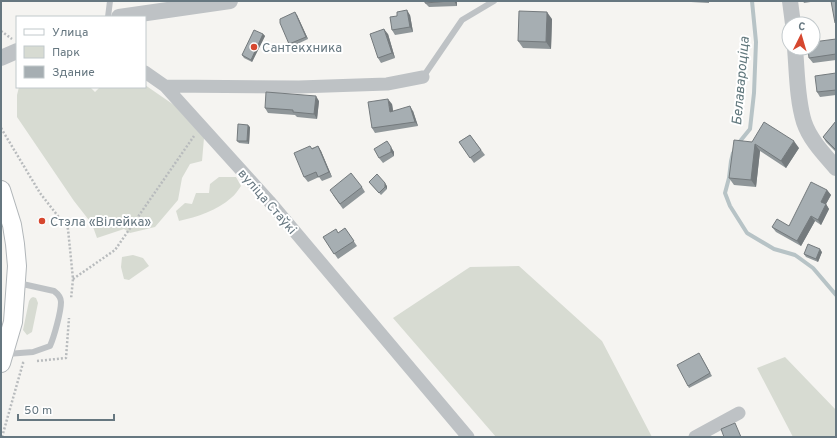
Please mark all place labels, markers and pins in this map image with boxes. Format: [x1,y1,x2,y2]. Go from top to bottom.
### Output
place label: Сантекхника [262,41,342,57]
marker: Сантекхника [249,42,259,52]
place label: Стэла «Вілейка» [50,215,151,231]
marker: Стэла «Вілейка» [37,216,47,226]

